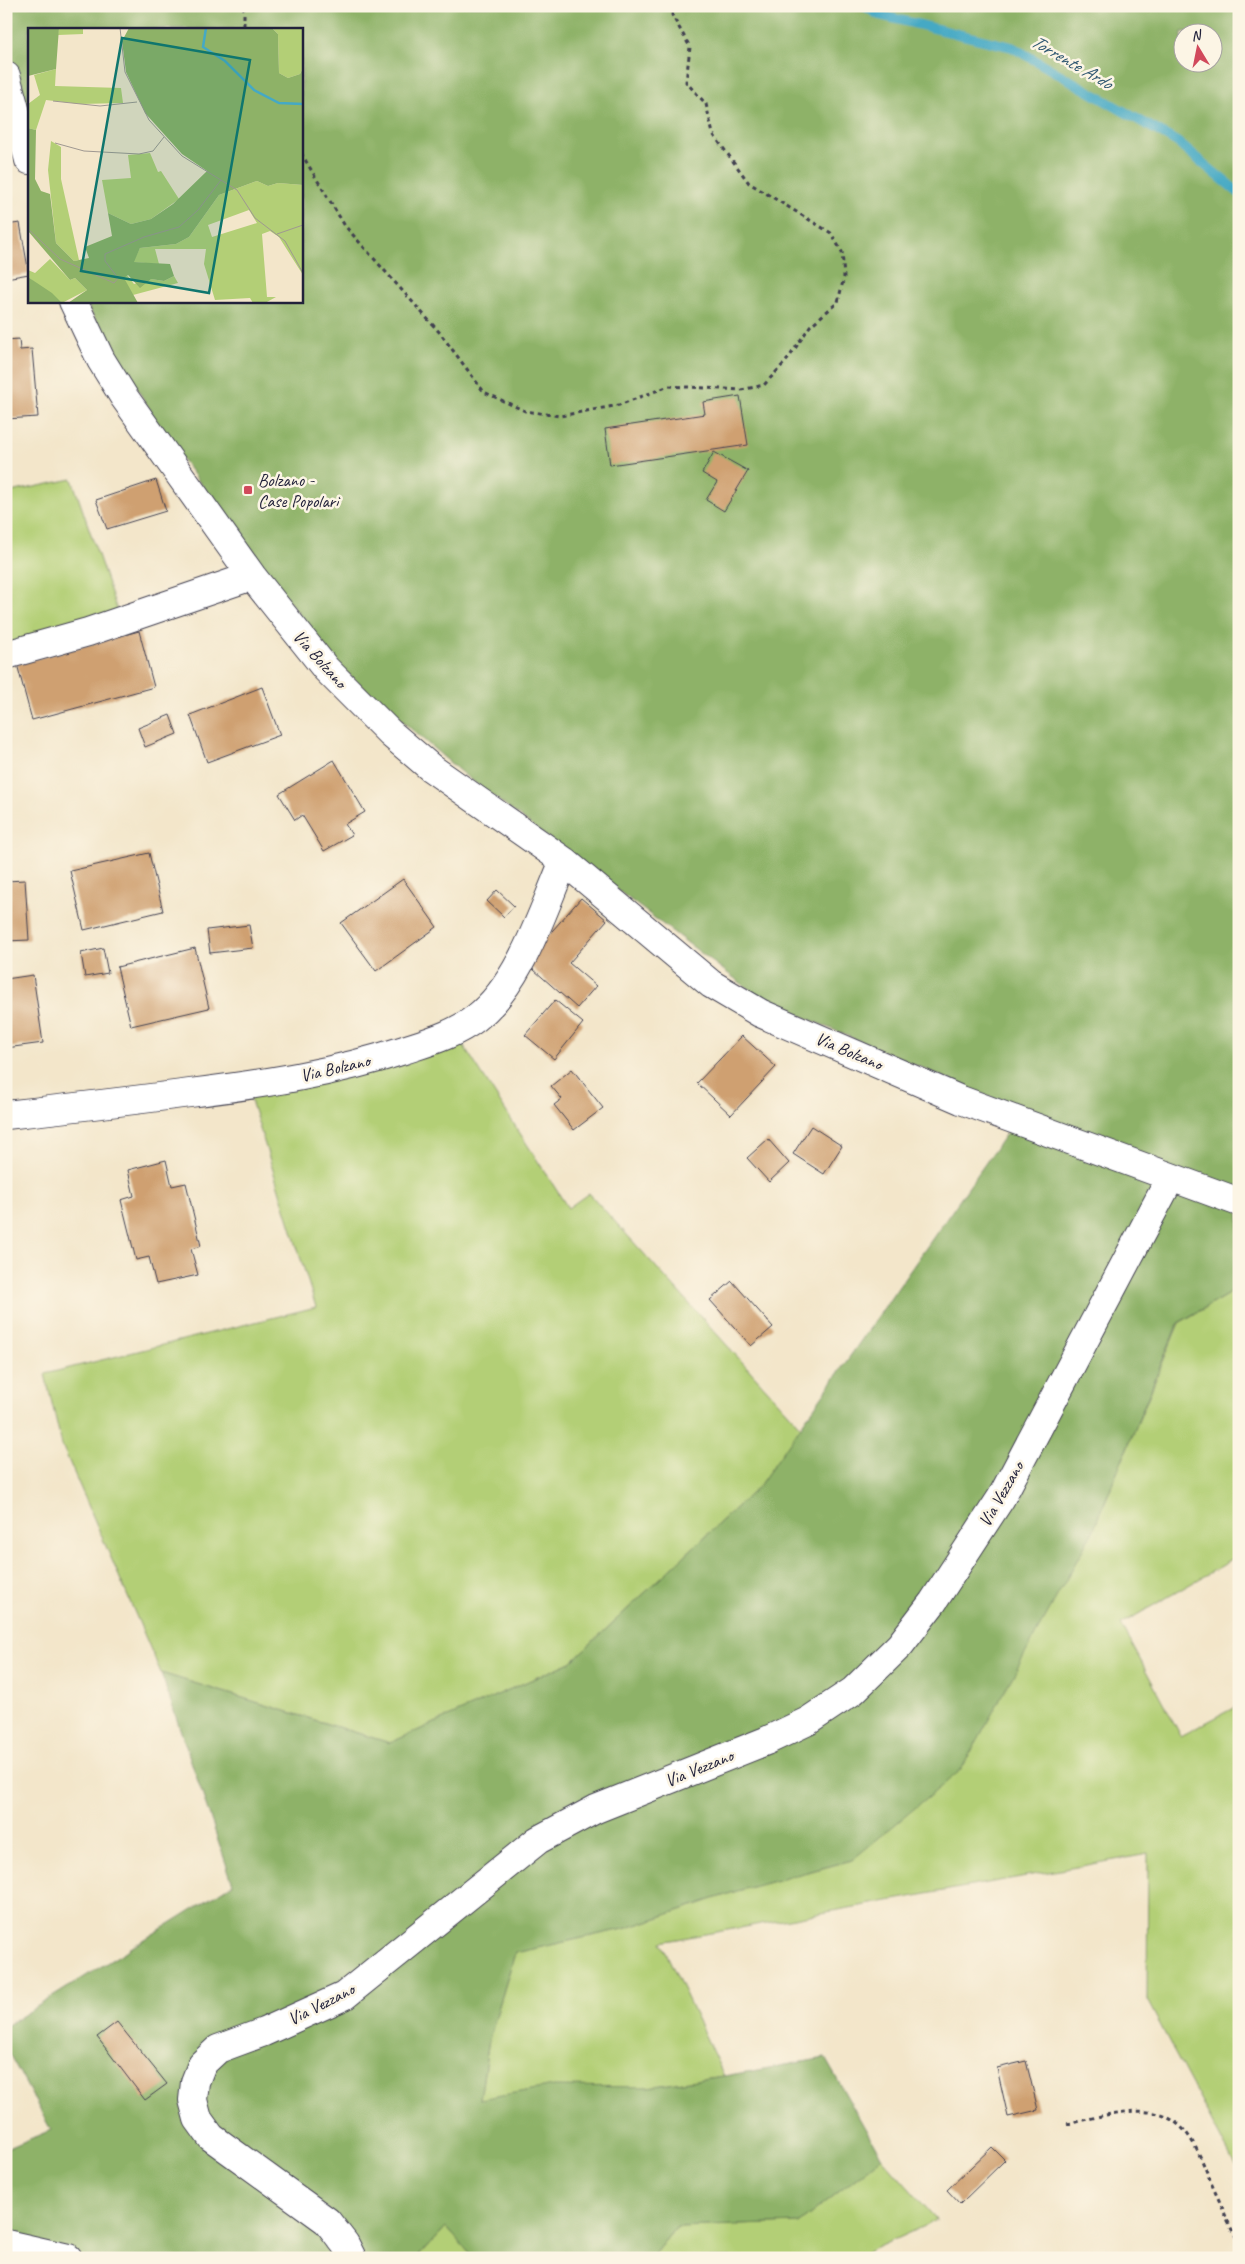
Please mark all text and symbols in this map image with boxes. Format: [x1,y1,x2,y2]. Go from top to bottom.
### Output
north arrow [1172,22,1222,72]
text: N [1190,26,1204,45]
inset map [28,28,302,302]
water label: Torrente Ardo [1027,29,1118,96]
place label: Bolzano - Case Popolari [258,469,341,512]
marker: Bolzano - Case Popolari [242,484,254,496]
street label: Via Bolzano [288,625,353,694]
street label: Via Bolzano [812,1027,887,1076]
street label: Via Bolzano [298,1049,373,1087]
street label: Via Vezzano [974,1456,1029,1530]
street label: Via Vezzano [662,1744,738,1792]
street label: Via Vezzano [284,1977,359,2030]

